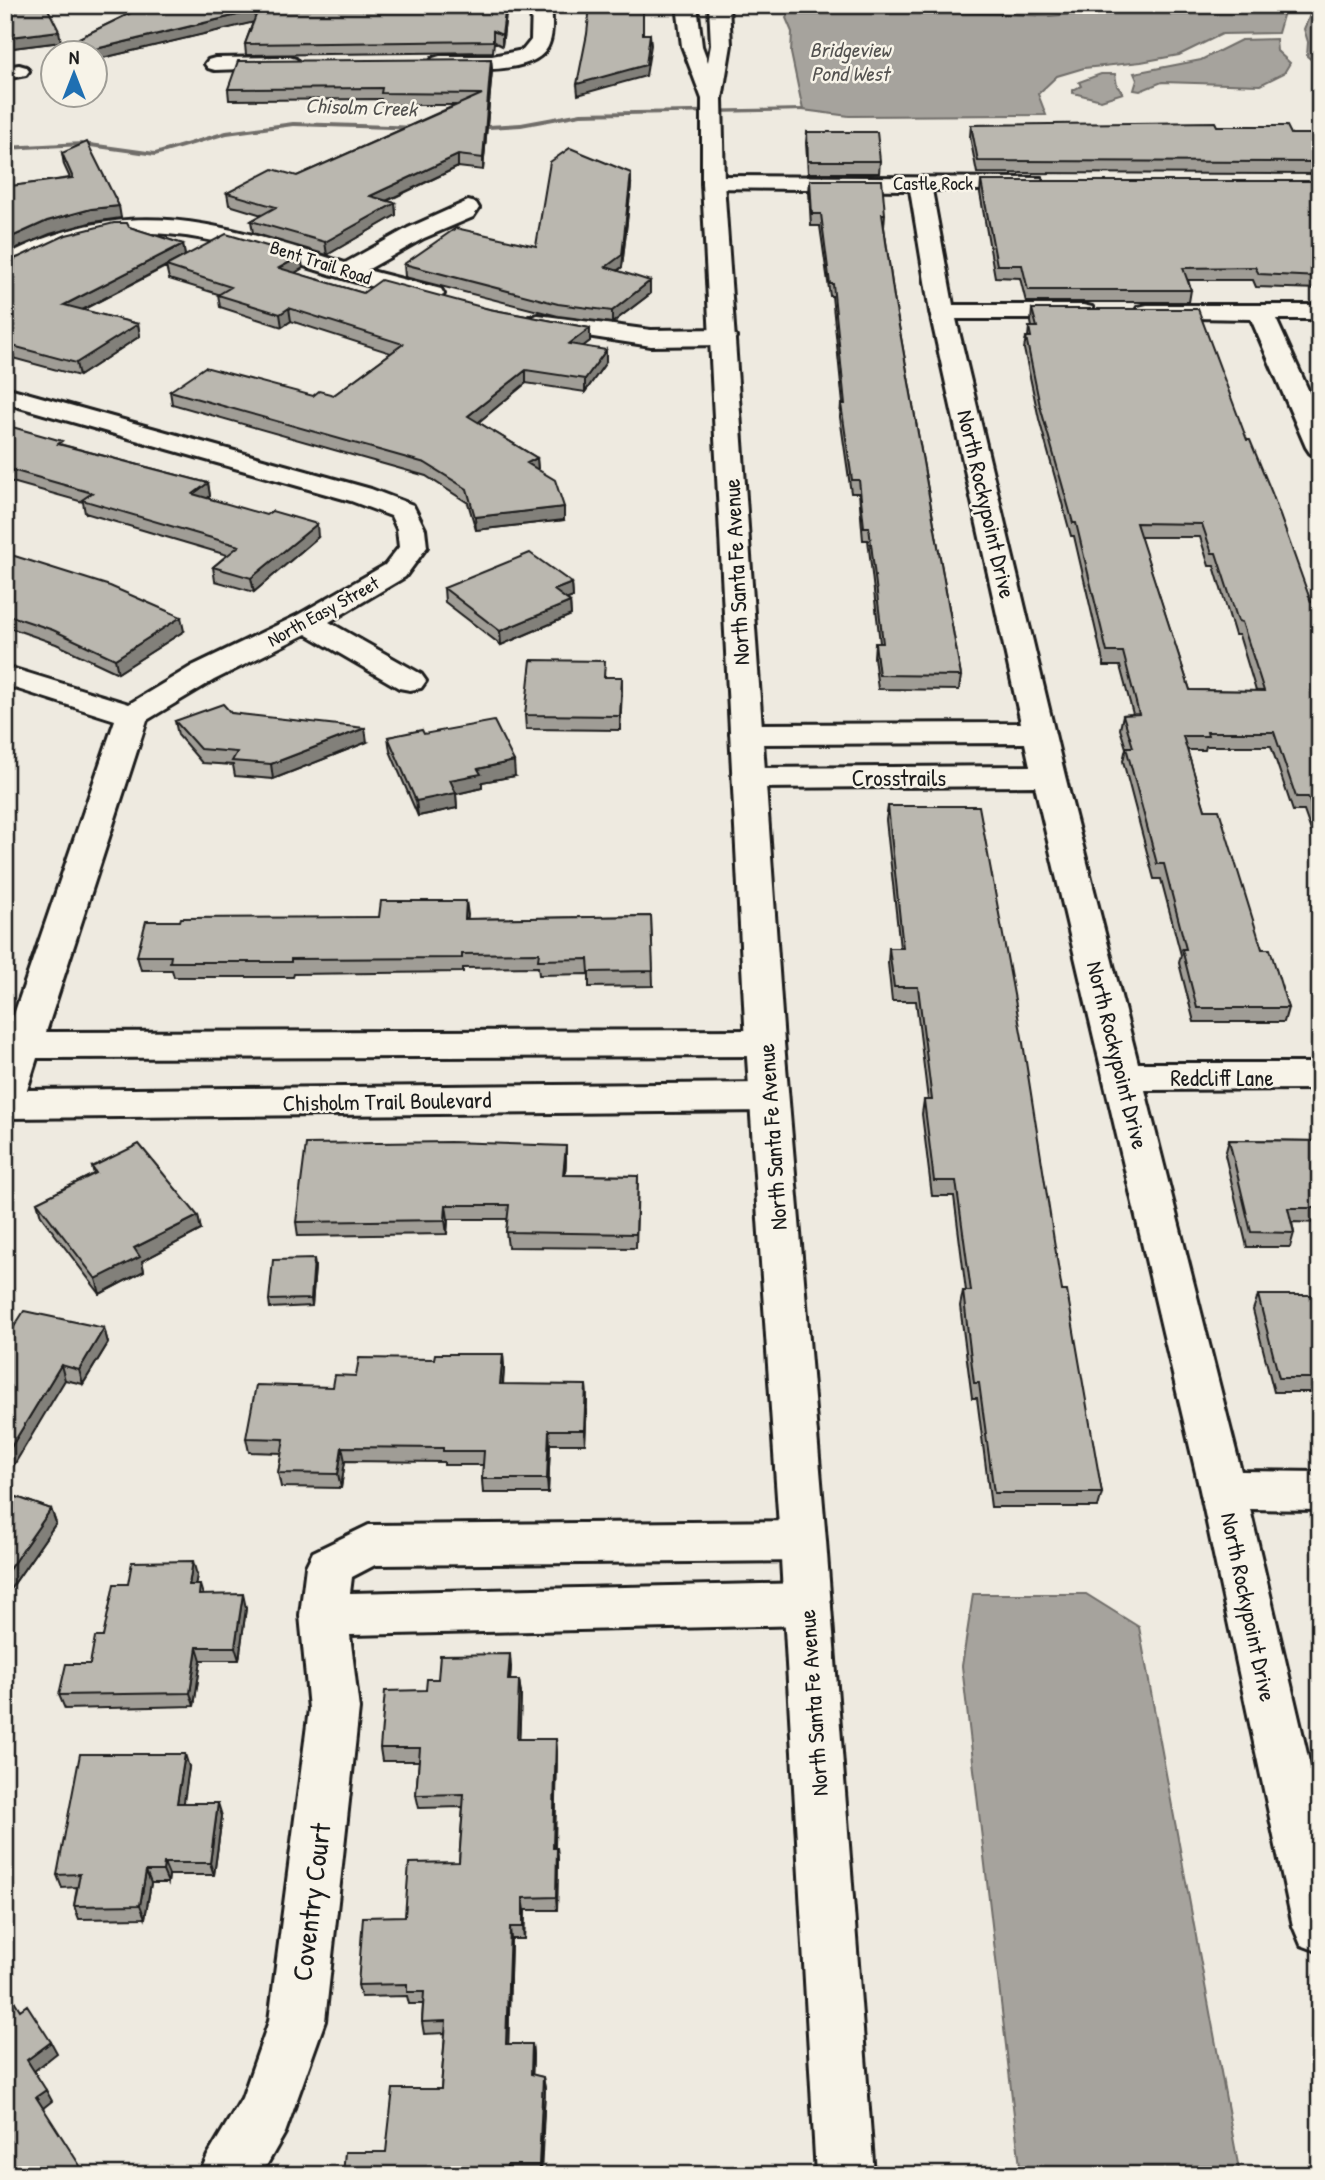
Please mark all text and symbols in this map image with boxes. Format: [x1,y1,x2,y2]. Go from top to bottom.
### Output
water label: Bridgeview Pond West [810,35,893,88]
north arrow [38,38,108,108]
text: N [69,44,79,70]
water label: Chisolm Creek [305,91,419,124]
street label: Castle Rock [893,170,973,196]
street label: Bent Trail Road [267,233,376,291]
street label: North Rockypoint Drive [950,407,1024,601]
street label: North Santa Fe Avenue [716,478,756,666]
street label: North Easy Street [263,569,384,652]
street label: Crosstrails [852,762,946,793]
street label: North Rockypoint Drive [1080,958,1156,1152]
street label: North Santa Fe Avenue [750,1043,794,1231]
street label: Redcliff Lane [1170,1062,1274,1093]
street label: Chisholm Trail Boulevard [282,1084,492,1118]
street label: North Rockypoint Drive [1214,1510,1284,1704]
street label: North Santa Fe Avenue [791,1609,835,1797]
street label: Coventry Court [282,1821,340,1983]

